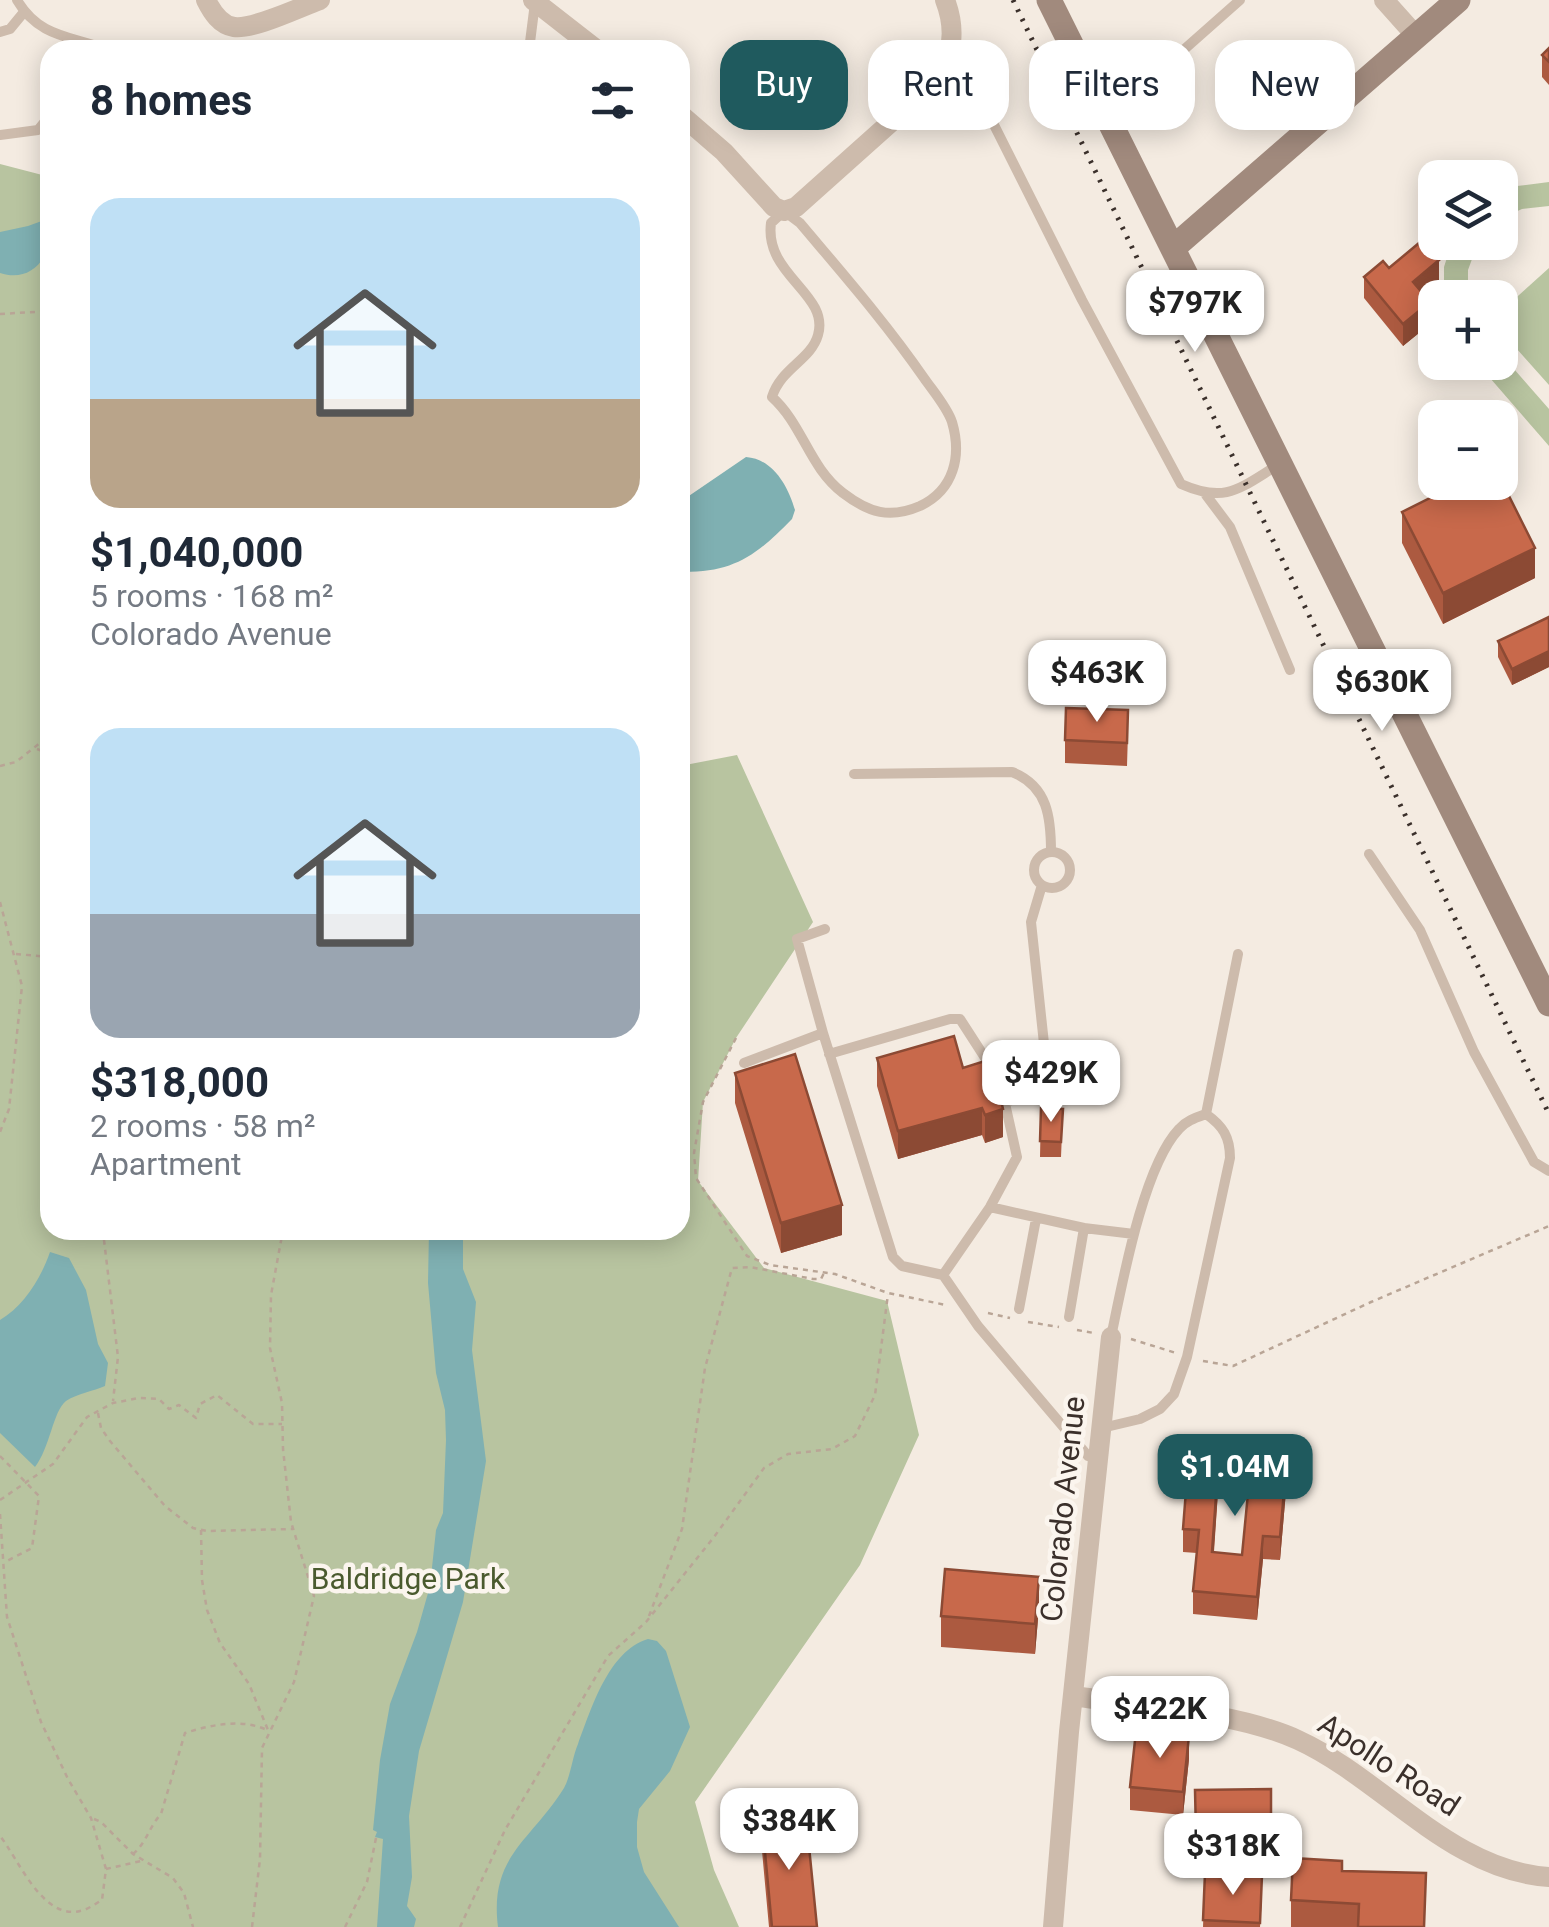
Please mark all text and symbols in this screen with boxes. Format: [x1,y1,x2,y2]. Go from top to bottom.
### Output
chip: Buy [720,40,848,130]
chip: Rent [868,40,1009,130]
chip: Filters [1029,40,1195,130]
chip: New [1215,40,1355,130]
icon: filters [585,73,640,128]
text: 8 homes [90,76,252,125]
map controls [1418,160,1518,500]
button: layers [1418,160,1518,260]
icon: home [275,263,455,443]
pin: $797K [1125,270,1265,355]
button: + [1418,280,1518,380]
text: $797K [1148,283,1242,321]
button: − [1418,400,1518,500]
text: $1,040,000 [90,528,303,577]
text: 5 rooms · 168 m² [90,577,333,615]
text: Colorado Avenue [90,615,332,653]
pin: $463K [1027,640,1167,725]
pin: $630K [1312,649,1452,734]
text: $463K [1050,653,1144,691]
text: $630K [1335,662,1429,700]
icon: home [275,793,455,973]
pin: $429K [981,1040,1121,1125]
text: $429K [1004,1053,1098,1091]
text: $318,000 [90,1058,269,1107]
text: 2 rooms · 58 m² [90,1107,315,1145]
text: Apartment [90,1145,242,1183]
street label: Colorado Avenue [1033,1394,1092,1623]
pin: $1.04M [1154,1434,1316,1519]
text: $1.04M [1180,1447,1290,1485]
park label: Baldridge Park [311,1561,506,1596]
pin: $422K [1090,1676,1230,1761]
text: $422K [1113,1689,1207,1727]
street label: Apollo Road [1312,1706,1467,1823]
pin: $384K [719,1788,859,1873]
text: $384K [742,1801,836,1839]
pin: $318K [1163,1813,1303,1898]
text: $318K [1186,1826,1280,1864]

